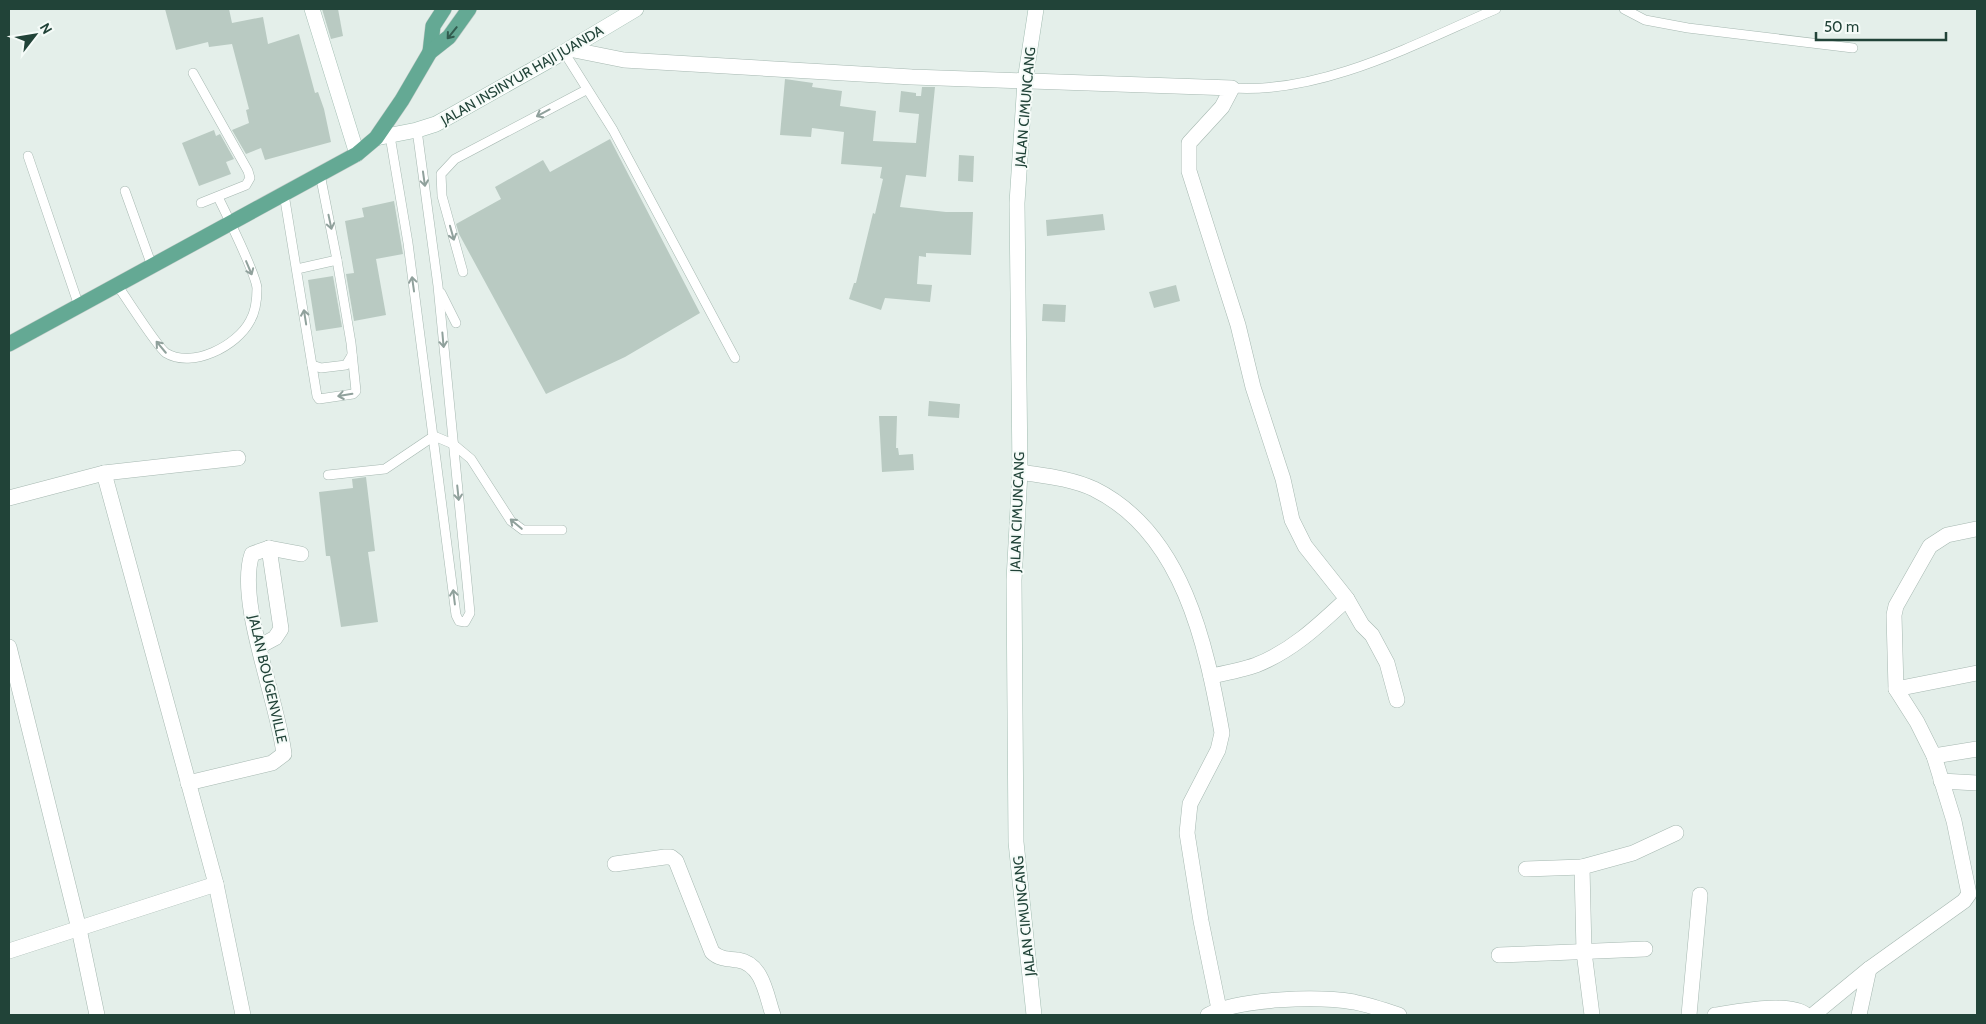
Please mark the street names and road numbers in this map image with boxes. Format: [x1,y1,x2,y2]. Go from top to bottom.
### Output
street label: JALAN INSINYUR HAJI JUANDA [437,21,607,130]
street label: JALAN CIMUNCANG [1011,46,1039,169]
street label: JALAN CIMUNCANG [1006,451,1028,574]
street label: JALAN BOUGENVILLE [244,612,292,745]
street label: JALAN CIMUNCANG [1009,855,1039,978]

